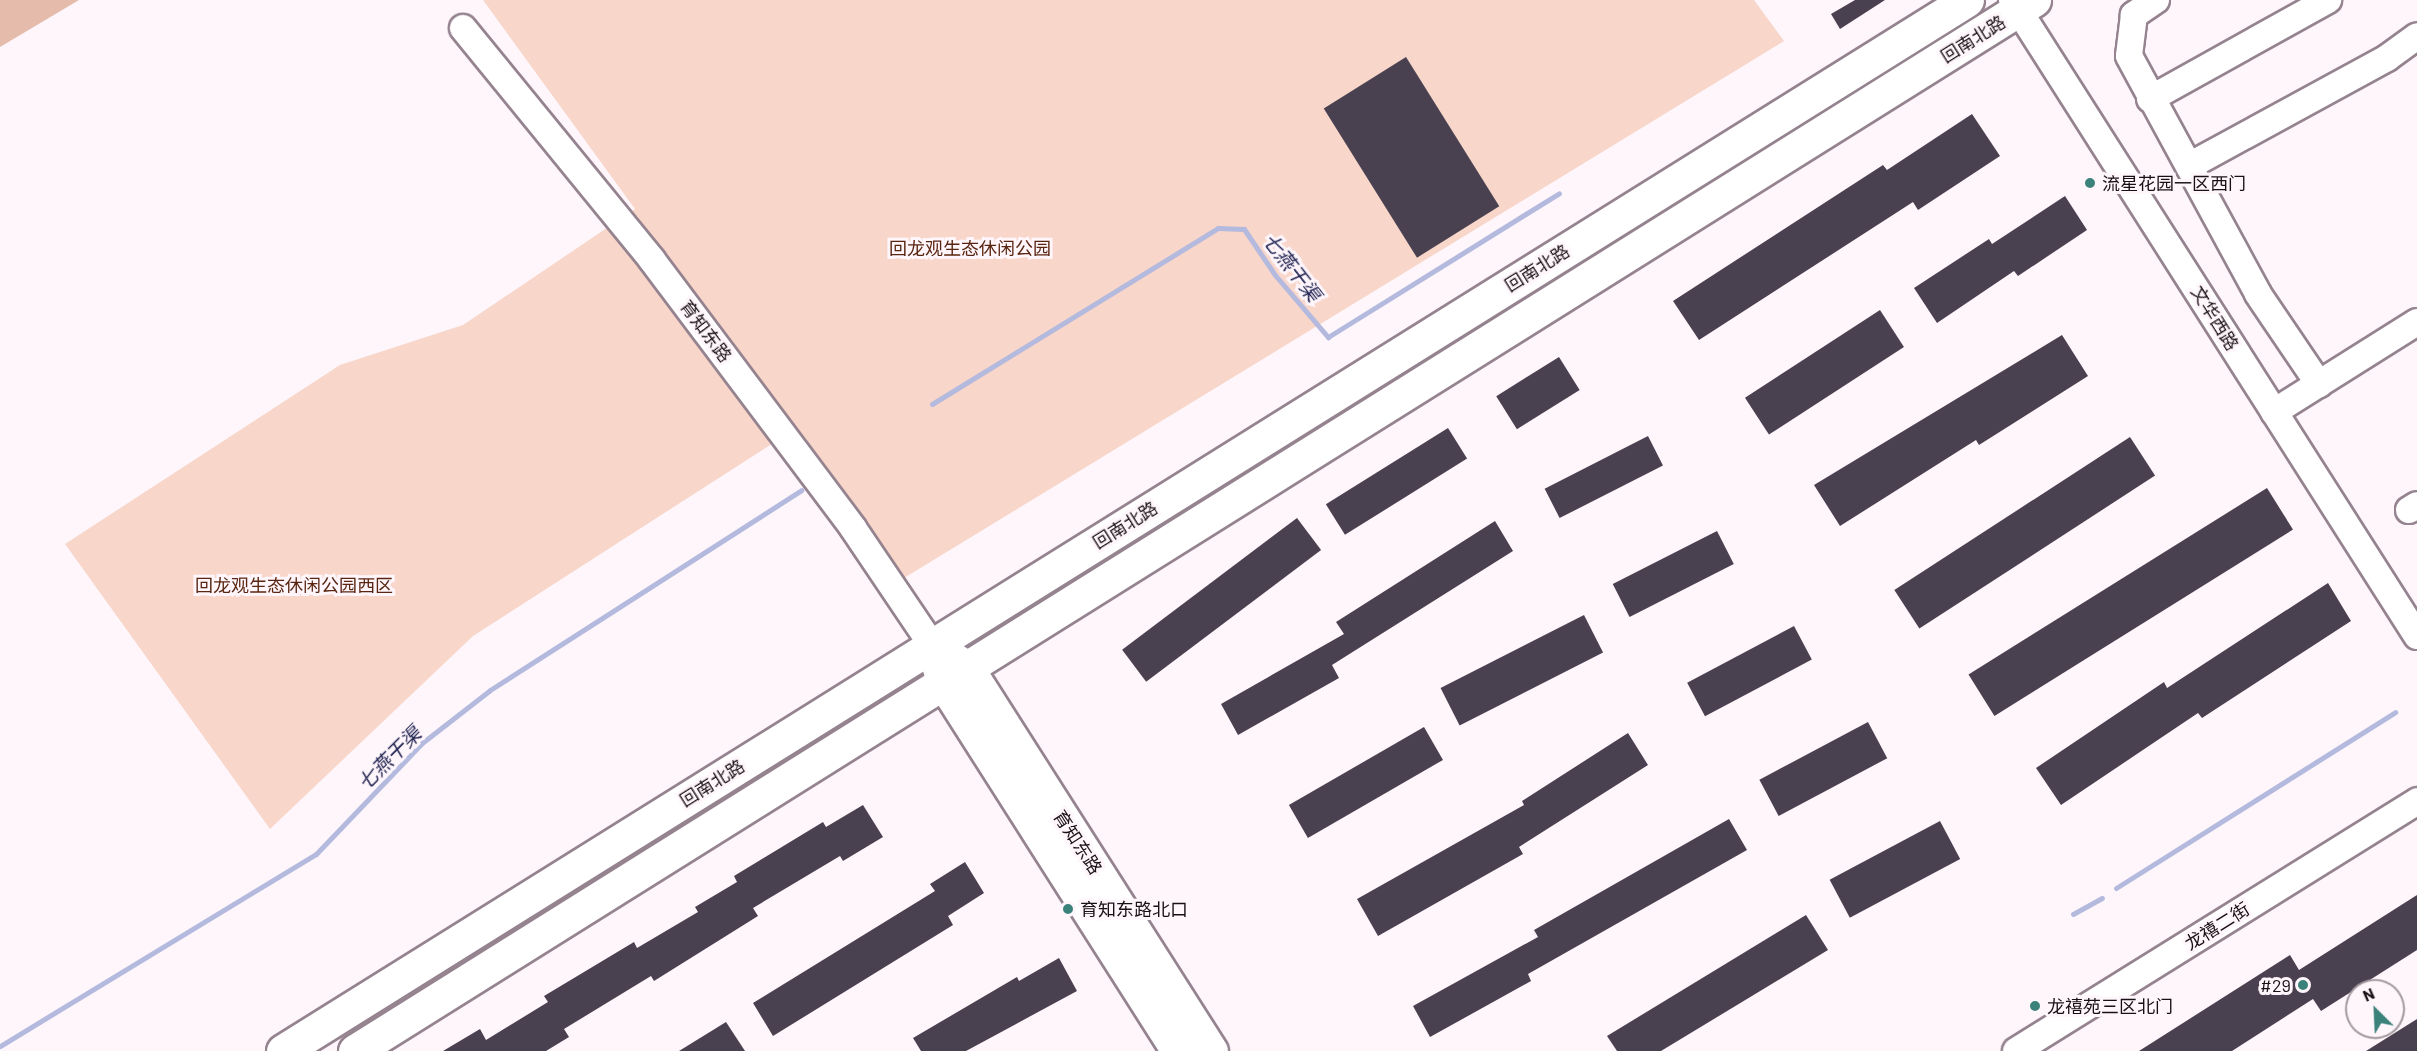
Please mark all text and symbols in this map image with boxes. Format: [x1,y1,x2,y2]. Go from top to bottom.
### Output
street label: 回南北路 [1937,11,2009,67]
place label: 流星花园一区西门 [2102,172,2246,194]
marker: 流星花园一区西门 [2083,176,2097,190]
water label: 七燕干渠 [1258,228,1326,306]
park label: 回龙观生态休闲公园 [889,237,1051,259]
street label: 回南北路 [1501,240,1573,296]
street label: 文华西路 [2187,282,2243,354]
street label: 育知东路 [676,296,736,366]
street label: 回南北路 [1089,497,1161,553]
park label: 回龙观生态休闲公园西区 [195,574,393,596]
water label: 七燕干渠 [352,721,426,795]
street label: 回南北路 [676,755,748,811]
street label: 育知东路 [1049,806,1107,878]
place label: 育知东路北口 [1080,898,1188,920]
street label: 龙禧二街 [2181,898,2253,954]
marker: 育知东路北口 [1061,902,1075,916]
place label: #29 [2260,974,2291,996]
marker: #29 [2296,978,2310,992]
north arrow [2345,979,2405,1039]
text: N [2360,983,2377,1005]
place label: 龙禧苑三区北门 [2047,995,2173,1017]
marker: 龙禧苑三区北门 [2028,999,2042,1013]

